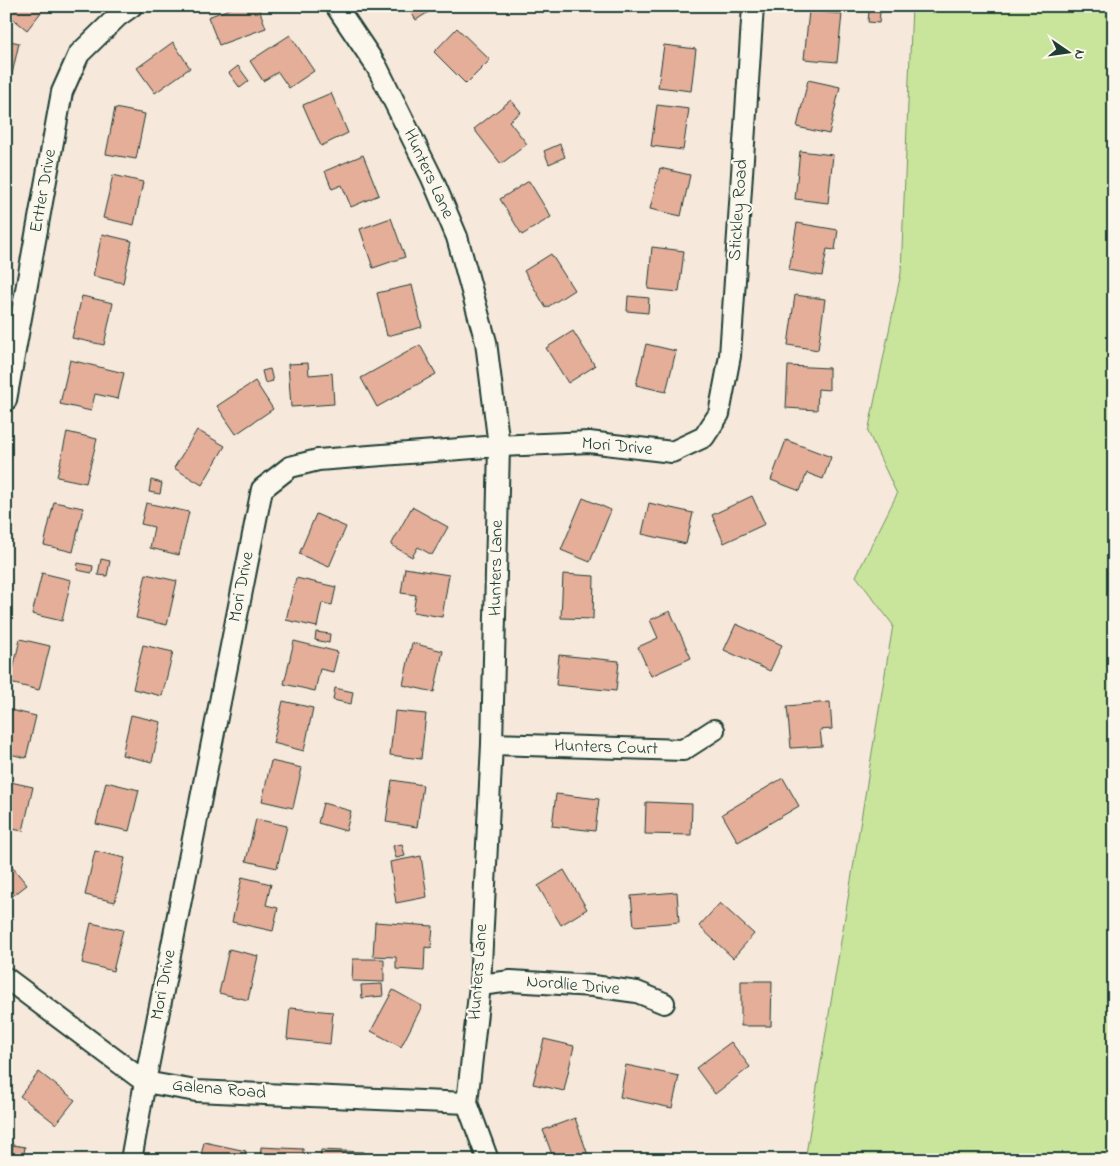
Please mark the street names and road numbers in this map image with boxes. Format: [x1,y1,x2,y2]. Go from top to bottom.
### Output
street label: Hunters Lane [396,125,461,224]
street label: Ertter Drive [24,146,64,235]
street label: Stickley Road [722,158,756,262]
street label: Mori Drive [580,431,655,463]
street label: Hunters Lane [483,519,511,616]
street label: Mori Drive [222,549,262,624]
street label: Hunters Court [554,733,658,763]
street label: Hunters Lane [463,922,495,1021]
street label: Mori Drive [144,947,184,1022]
street label: Nordlie Drive [525,969,622,1003]
street label: Galena Road [171,1073,267,1107]

